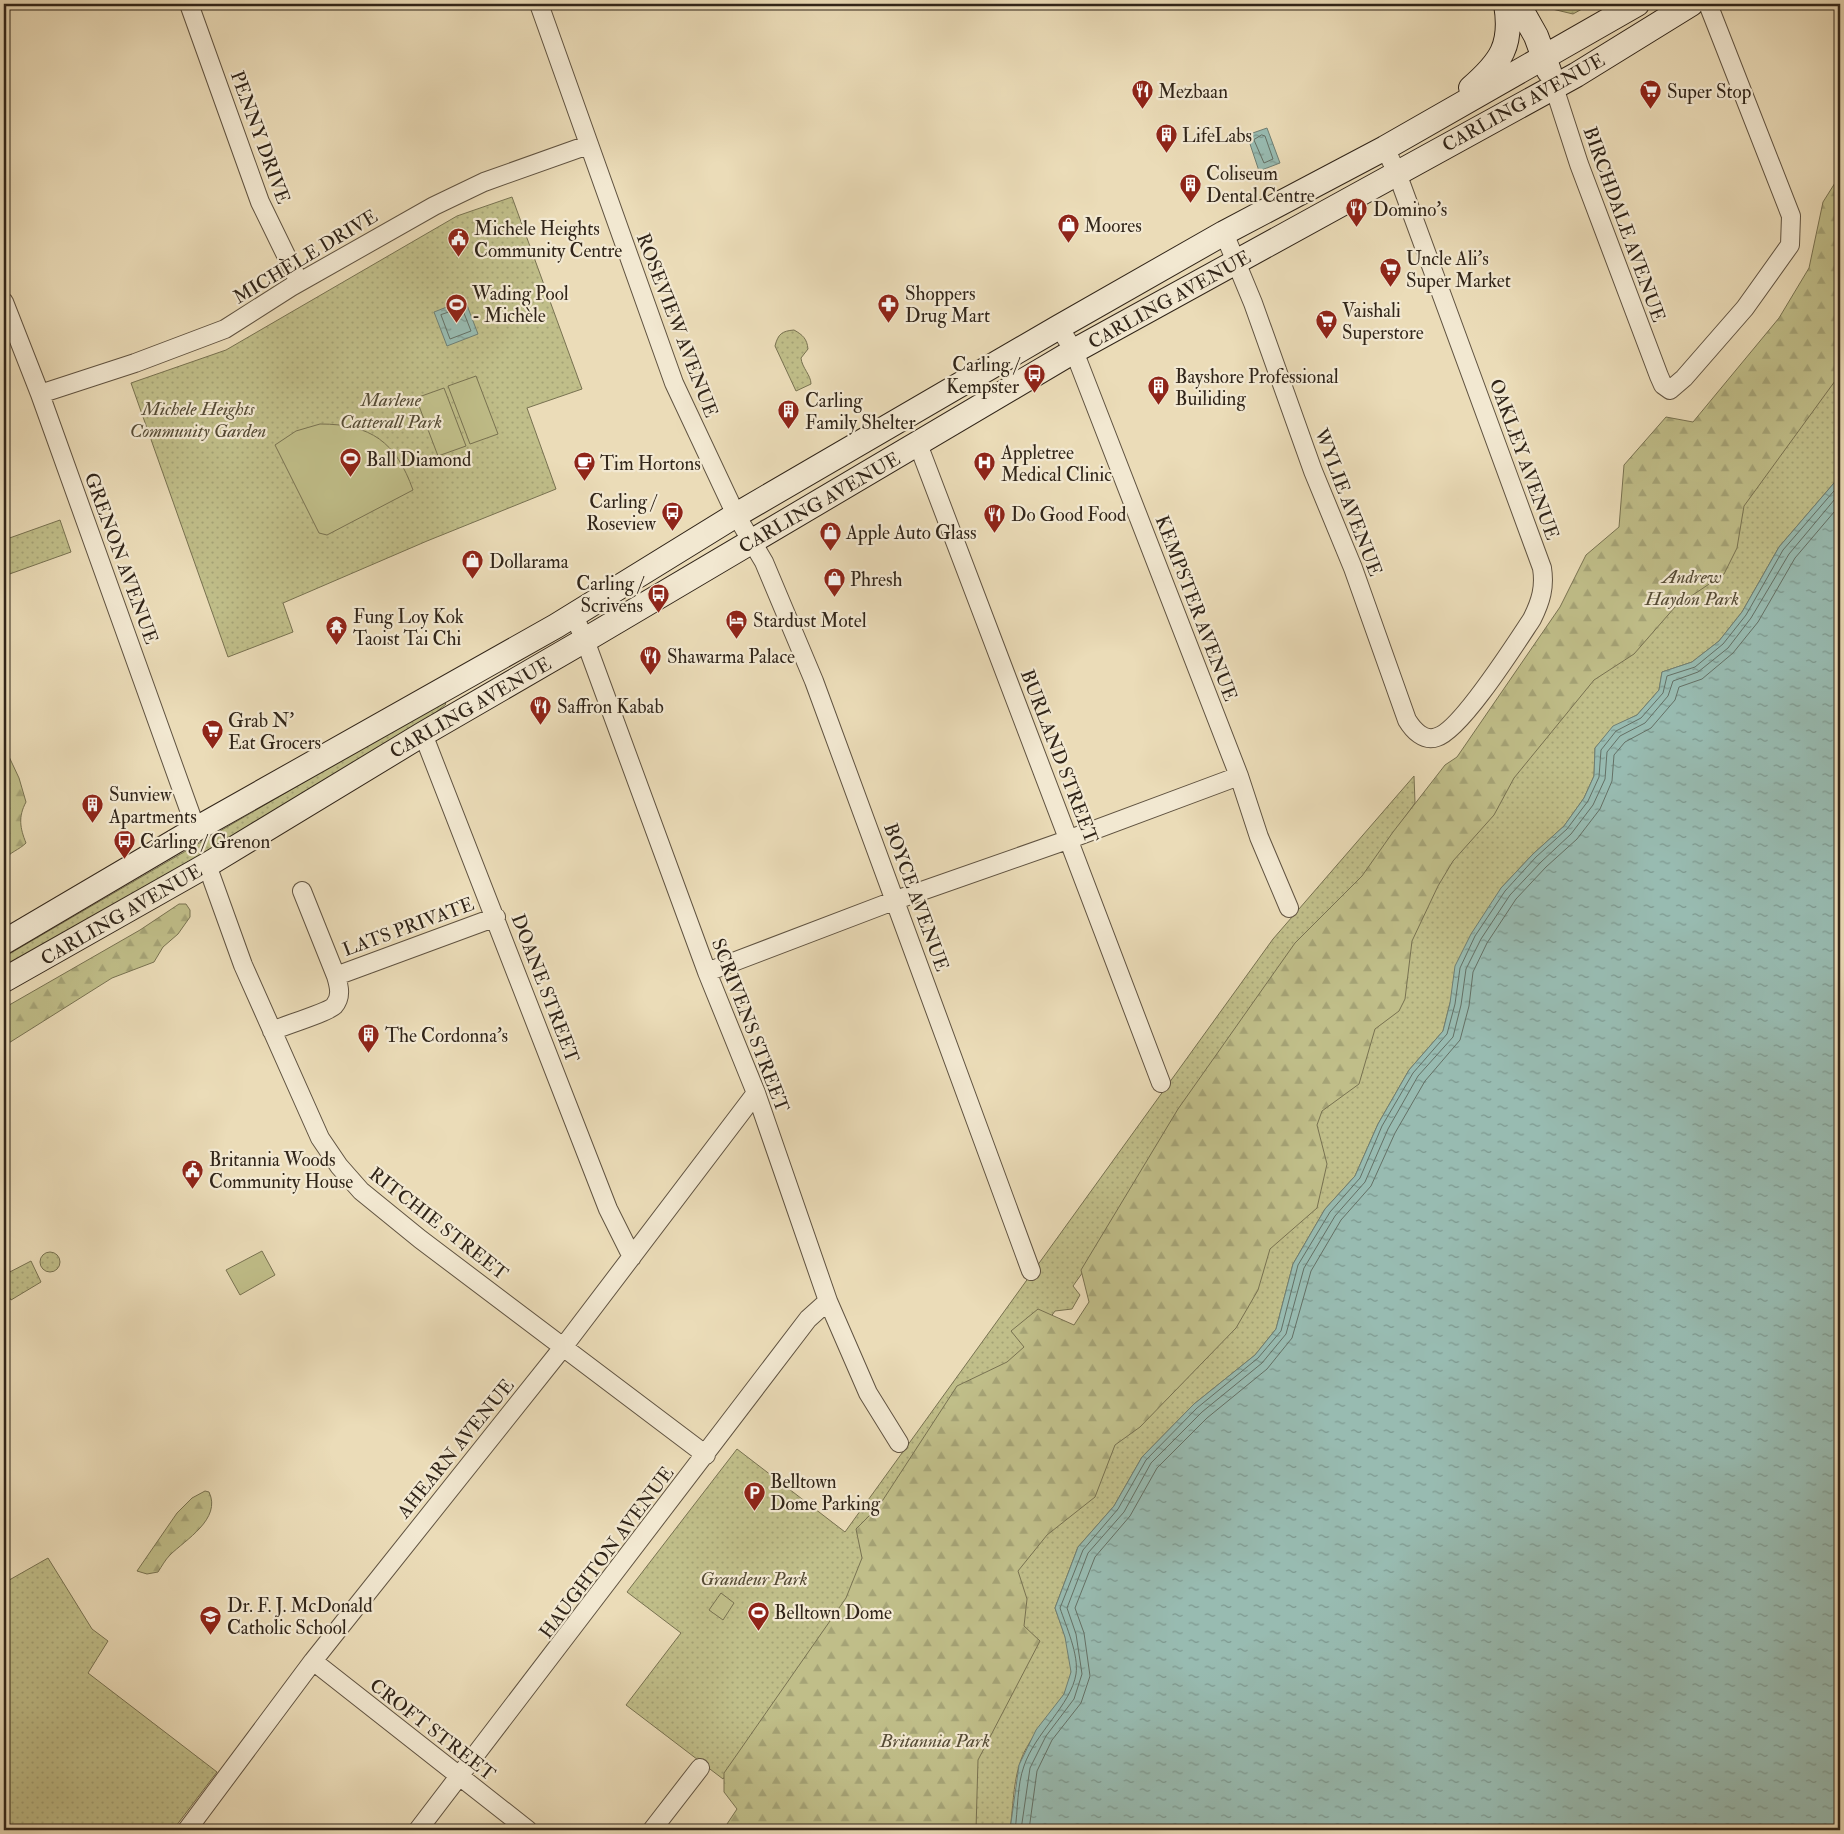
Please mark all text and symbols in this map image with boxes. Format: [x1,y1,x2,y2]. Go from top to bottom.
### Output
street label: CARLING AVENUE [1438,48,1609,158]
street label: PENNY DRIVE [225,68,295,207]
restaurant icon: Mezbaan [1130,79,1154,110]
supermarket icon: Super Stop [1639,79,1663,110]
place label: Mezbaan [1158,80,1228,104]
place label: Super Stop [1667,80,1751,105]
building icon: LifeLabs [1154,123,1178,154]
street label: BIRCHDALE AVENUE [1578,123,1671,326]
place label: LifeLabs [1182,124,1252,148]
place label: Coliseum Dental Centre [1206,162,1315,208]
building icon: Coliseum Dental Centre [1178,172,1202,203]
restaurant icon: Domino's [1345,197,1369,228]
place label: Domino's [1373,198,1447,222]
street label: MICHÈLE DRIVE [228,202,382,309]
shop icon: Moores [1056,213,1080,244]
place label: Moores [1084,214,1142,238]
place label: Michele Heights Community Centre [474,217,622,263]
public building icon: Michele Heights Community Centre [446,227,470,258]
street label: ROSEVIEW AVENUE [631,230,723,421]
street label: CARLING AVENUE [1084,245,1255,355]
place label: Uncle Ali's Super Market [1406,247,1511,294]
supermarket icon: Uncle Ali's Super Market [1378,257,1402,288]
place label: Wading Pool - Michèle [471,282,569,328]
place label: Shoppers Drug Mart [905,282,990,328]
sports icon: Wading Pool - Michèle [444,292,468,323]
pharmacy icon: Shoppers Drug Mart [877,292,901,323]
place label: Vaishali Superstore [1342,299,1424,346]
supermarket icon: Vaishali Superstore [1314,309,1338,340]
place label: Carling / Kempster [946,353,1021,400]
bus stop icon: Carling / Kempster [1023,363,1047,394]
place label: Bayshore Professional Builiding [1175,365,1339,411]
building icon: Bayshore Professional Builiding [1147,375,1171,406]
street label: OAKLEY AVENUE [1484,376,1564,543]
park label: Marlene Catterall Park [340,388,442,434]
place label: Carling Family Shelter [805,389,916,435]
park label: Michele Heights Community Garden [130,397,266,443]
building icon: Carling Family Shelter [777,399,801,430]
street label: WYLIE AVENUE [1308,424,1387,580]
place label: Appletree Medical Clinic [1000,441,1112,487]
sports icon: Ball Diamond [338,447,362,478]
street label: CARLING AVENUE [735,447,905,559]
place label: Ball Diamond [366,448,472,472]
cafe icon: Tim Hortons [572,451,596,482]
hospital icon: Appletree Medical Clinic [973,451,997,482]
place label: Tim Hortons [600,452,701,476]
street label: GRENON AVENUE [79,469,163,648]
place label: Carling / Roseview [586,490,658,536]
bus stop icon: Carling / Roseview [660,500,684,531]
restaurant icon: Do Good Food [983,502,1007,533]
place label: Do Good Food [1011,503,1127,527]
street label: KEMPSTER AVENUE [1150,512,1243,705]
shop icon: Apple Auto Glass [818,520,842,551]
place label: Apple Auto Glass [845,521,977,546]
shop icon: Dollarama [461,549,485,580]
place label: Dollarama [489,550,569,574]
park label: Andrew Haydon Park [1644,565,1739,611]
shop icon: Phresh [822,567,846,598]
place label: Phresh [850,568,902,592]
place label: Carling / Scrivens [576,572,645,618]
bus stop icon: Carling / Scrivens [647,582,671,613]
place label: Fung Loy Kok Taoist Tai Chi [353,605,464,651]
hotel icon: Stardust Motel [725,608,749,639]
place label: Stardust Motel [753,609,867,633]
temple icon: Fung Loy Kok Taoist Tai Chi [325,615,349,646]
restaurant icon: Shawarma Palace [639,644,663,675]
place label: Shawarma Palace [667,645,795,669]
street label: CARLING AVENUE [386,652,556,764]
street label: BURLAND STREET [1015,666,1103,847]
restaurant icon: Saffron Kabab [529,694,553,725]
place label: Saffron Kabab [557,695,664,719]
place label: Grab N' Eat Grocers [228,709,321,755]
supermarket icon: Grab N' Eat Grocers [200,719,224,750]
place label: Sunview Apartments [108,783,197,830]
building icon: Sunview Apartments [81,793,105,824]
street label: BOYCE AVENUE [878,820,954,975]
bus stop icon: Carling / Grenon [112,829,136,860]
place label: Carling / Grenon [140,830,270,854]
street label: CARLING AVENUE [37,859,207,971]
street label: LATS PRIVATE [339,892,478,962]
street label: DOANE STREET [506,911,584,1066]
street label: SCRIVENS STREET [706,935,794,1116]
building icon: The Cordonna's [357,1023,381,1054]
place label: The Cordonna's [385,1024,508,1048]
place label: Britannia Woods Community House [209,1148,353,1194]
public building icon: Britannia Woods Community House [181,1158,205,1189]
street label: RITCHIE STREET [364,1162,513,1286]
street label: AHEARN AVENUE [392,1374,520,1524]
street label: HAUGHTON AVENUE [534,1462,680,1643]
place label: Belltown Dome Parking [770,1470,881,1516]
parking icon: Belltown Dome Parking [742,1480,766,1511]
park label: Grandeur Park [700,1567,808,1591]
place label: Dr. F. J. McDonald Catholic School [227,1594,373,1640]
sports icon: Belltown Dome [746,1600,770,1631]
place label: Belltown Dome [774,1601,892,1625]
school or university icon: Dr. F. J. McDonald Catholic School [199,1604,223,1635]
street label: CROFT STREET [365,1673,500,1786]
park label: Britannia Park [879,1729,990,1753]

